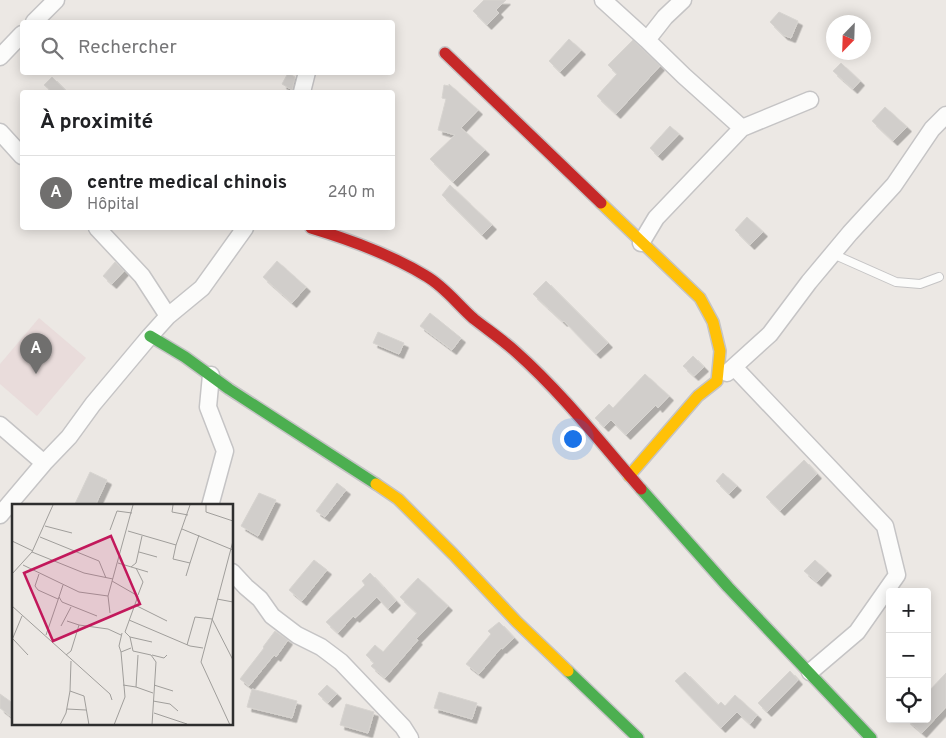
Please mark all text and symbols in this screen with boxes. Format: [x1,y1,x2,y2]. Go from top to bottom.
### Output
north arrow [826,15,871,60]
search box [20,20,395,75]
icon: search [38,34,66,62]
text: Rechercher [78,36,177,60]
text: À proximité [40,109,153,136]
text: centre medical chinois [87,171,287,195]
text: A [50,183,62,203]
text: 240 m [328,183,375,203]
text: Hôpital [87,195,139,215]
pin: A [20,333,52,374]
your location [560,426,586,452]
inset map [12,504,234,726]
map controls [886,588,931,723]
button: + [886,588,931,633]
button: − [886,633,931,678]
button: locate [886,678,931,723]

